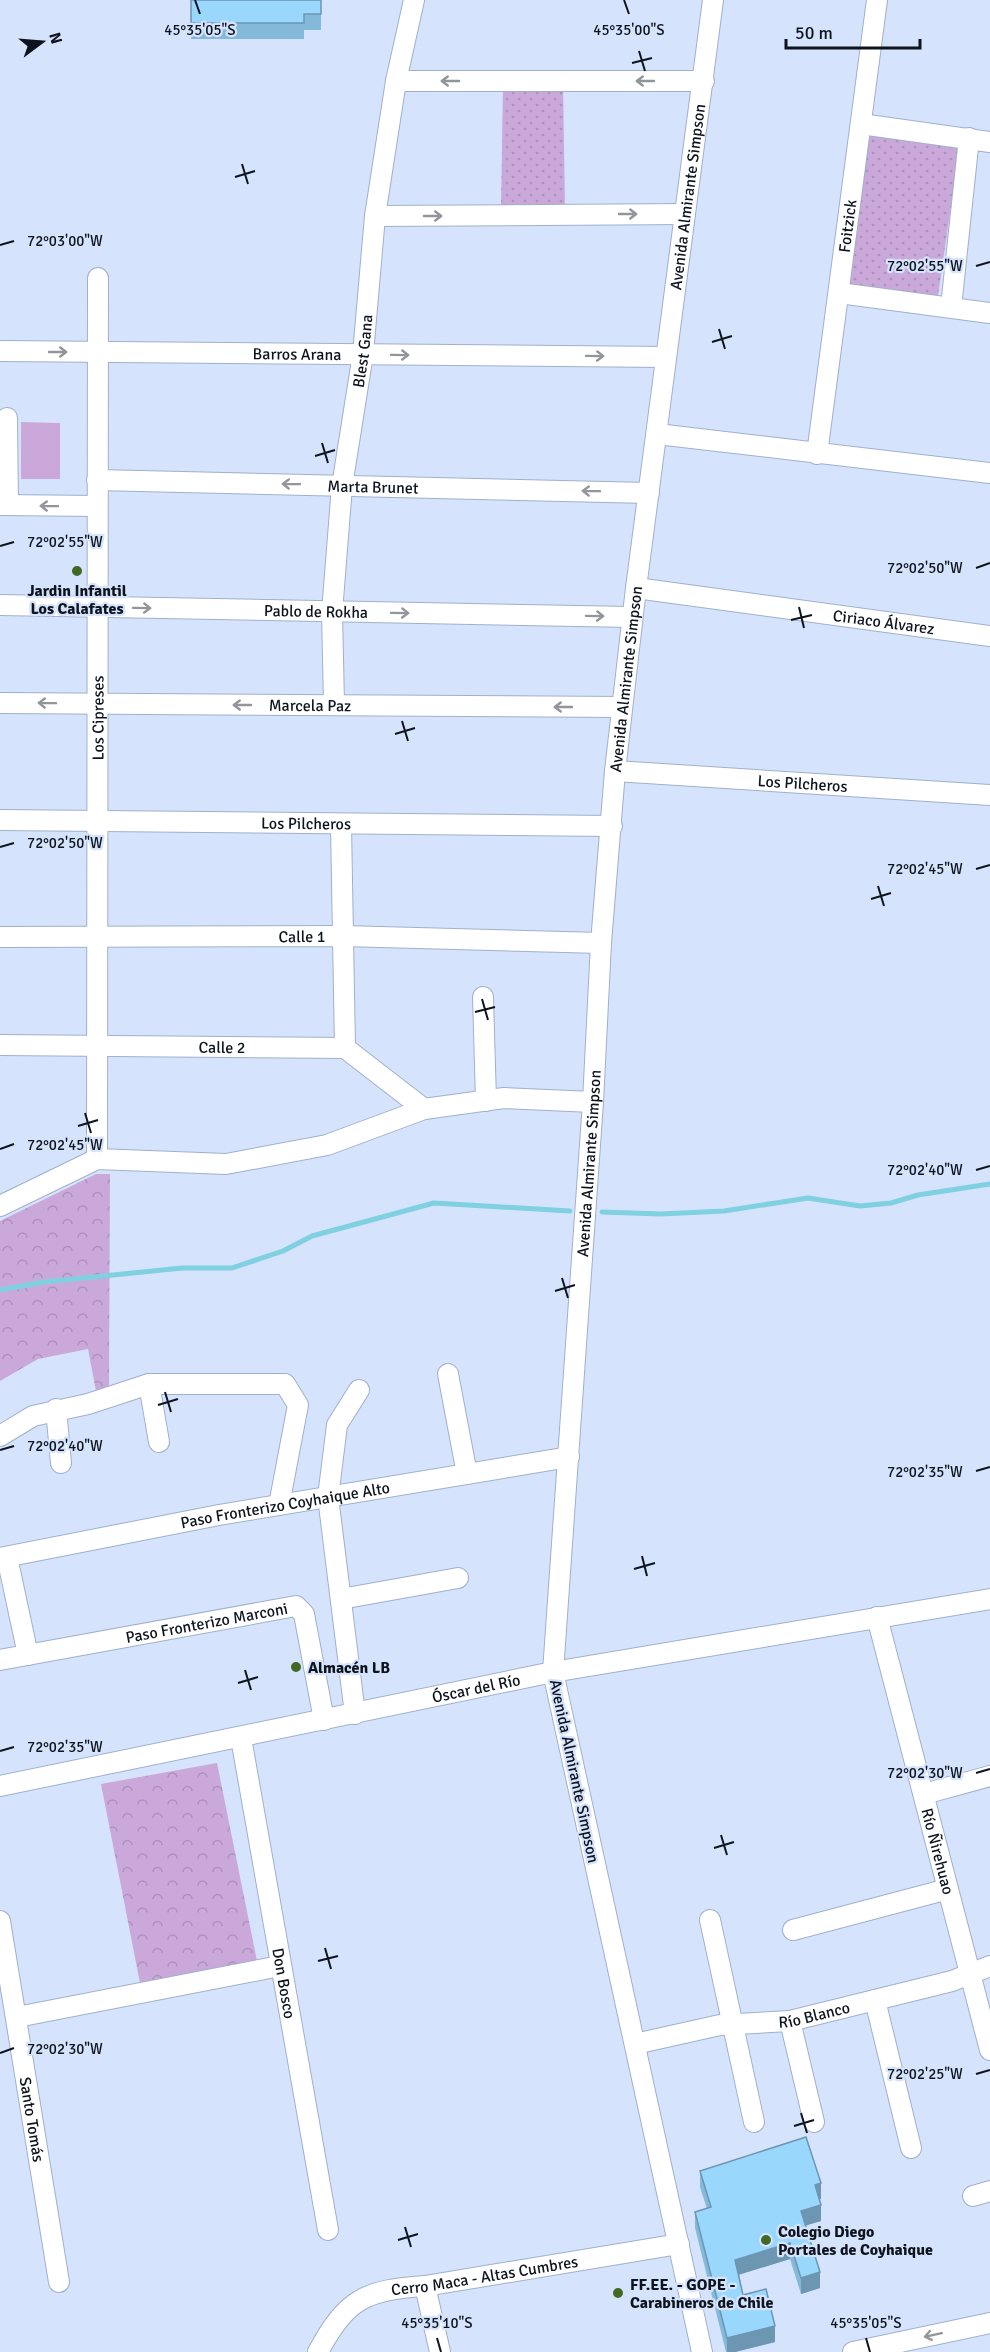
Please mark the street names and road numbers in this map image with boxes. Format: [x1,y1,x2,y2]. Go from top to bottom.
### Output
street label: Avenida Almirante Simpson [666,103,710,291]
street label: Foitzick [835,198,862,254]
street label: Blest Gana [349,314,377,389]
street label: Barros Arana [253,344,341,365]
street label: Marta Brunet [327,476,419,499]
street label: Avenida Almirante Simpson [606,585,647,773]
street label: Pablo de Rokha [264,601,368,623]
street label: Ciriaco Álvarez [832,606,936,639]
street label: Los Cipreses [88,676,109,760]
street label: Marcela Paz [269,696,351,716]
street label: Los Pilcheros [757,771,848,797]
street label: Los Pilcheros [261,814,351,834]
street label: Calle 1 [278,927,326,947]
street label: Calle 2 [198,1038,246,1058]
street label: Avenida Almirante Simpson [573,1069,606,1258]
street label: Paso Fronterizo Coyhaique Alto [179,1478,391,1533]
street label: Paso Fronterizo Marconi [124,1599,290,1648]
street label: Óscar del Río [430,1670,522,1708]
street label: Avenida Almirante Simpson [545,1678,603,1865]
street label: Río Ñirehuao [916,1806,958,1897]
street label: Don Bosco [267,1946,299,2020]
street label: Río Blanco [778,1998,852,2033]
street label: Santo Tomás [15,2076,48,2164]
street label: Cerro Maca - Altas Cumbres [390,2252,580,2301]

